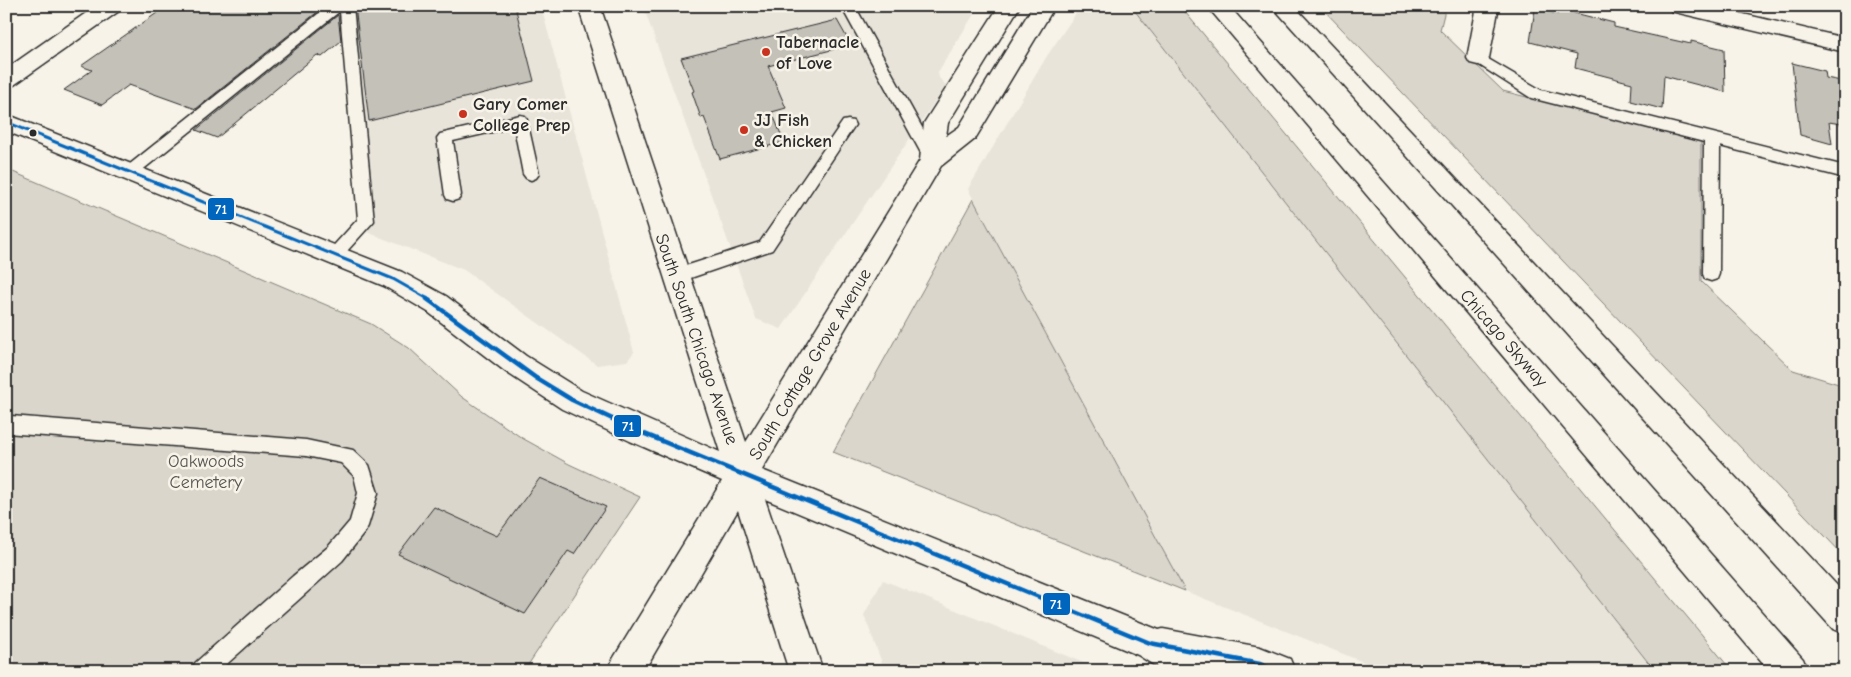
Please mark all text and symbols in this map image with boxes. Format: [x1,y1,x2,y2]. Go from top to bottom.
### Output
place label: Tabernacle of Love [776,32,859,74]
marker: Tabernacle of Love [760,46,772,58]
place label: Gary Comer College Prep [473,94,570,136]
marker: Gary Comer College Prep [457,108,469,120]
place label: JJ Fish & Chicken [754,110,832,152]
marker: JJ Fish & Chicken [738,124,750,136]
unlabelled marker [28,128,38,138]
line badge: 71 [207,197,235,221]
text: 71 [215,201,227,218]
street label: South South Chicago Avenue [651,231,743,447]
street label: South Cottage Grove Avenue [745,265,876,464]
street label: Chicago Skyway [1456,285,1552,392]
line badge: 71 [613,414,642,438]
text: 71 [622,418,634,435]
park label: Oakwoods Cemetery [168,451,244,493]
line badge: 71 [1042,592,1071,616]
text: 71 [1050,596,1062,613]

